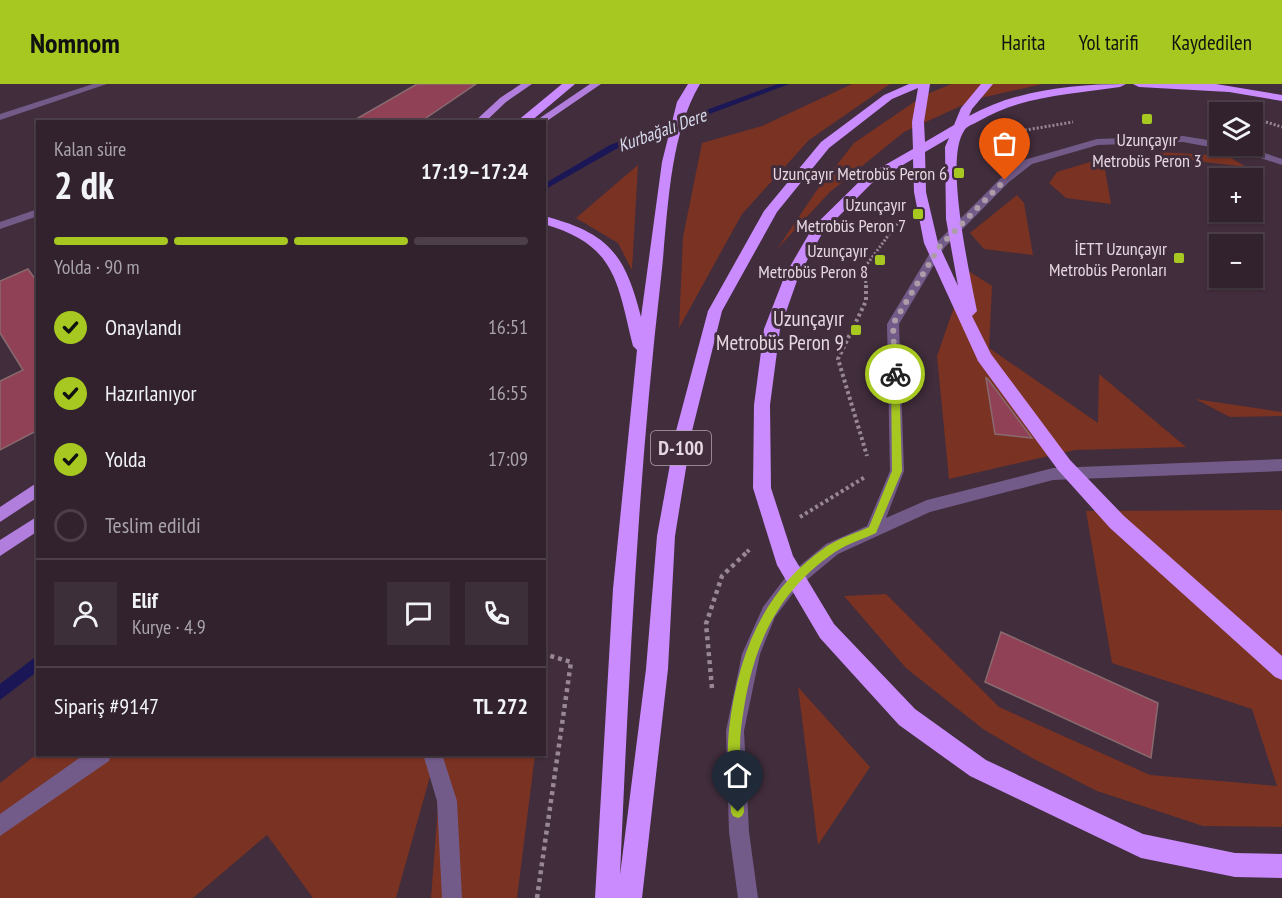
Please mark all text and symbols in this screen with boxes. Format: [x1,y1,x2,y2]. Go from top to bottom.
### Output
text: Nomnom [30,24,120,61]
text: Harita [1001,29,1045,56]
text: Yol tarifi [1078,29,1139,56]
text: Kaydedilen [1172,29,1252,56]
map controls [1209,102,1263,288]
button: layers [1209,102,1263,156]
water label: Kurbağalı Dere [615,103,711,157]
marker: Uzunçayır Metrobüs Peron 3 [1140,112,1154,126]
pin [979,118,1030,180]
icon: bag [988,127,1021,160]
place label: Uzunçayır Metrobüs Peron 3 [1092,128,1202,172]
text: Kalan süre [54,136,126,162]
text: 17:19–17:24 [421,157,528,185]
text: 2 dk [54,159,114,210]
place label: Uzunçayır Metrobüs Peron 6 [773,162,947,185]
marker: Uzunçayır Metrobüs Peron 6 [952,166,966,180]
button: + [1209,168,1263,222]
place label: Uzunçayır Metrobüs Peron 7 [796,193,906,237]
marker: Uzunçayır Metrobüs Peron 7 [911,207,925,221]
button: − [1209,234,1263,288]
place label: İETT Uzunçayır Metrobüs Peronları [1049,237,1167,281]
place label: Uzunçayır Metrobüs Peron 8 [758,239,868,283]
marker: İETT Uzunçayır Metrobüs Peronları [1172,251,1186,265]
marker: Uzunçayır Metrobüs Peron 8 [873,253,887,267]
text: Yolda · 90 m [54,254,140,280]
place label: Uzunçayır Metrobüs Peron 9 [716,305,844,356]
icon: check [54,311,87,344]
text: Onaylandı [105,313,182,341]
text: 16:51 [488,314,528,340]
marker: Uzunçayır Metrobüs Peron 9 [849,323,863,337]
courier [865,344,925,404]
icon: bike [879,358,912,391]
icon: check [54,377,87,410]
text: Hazırlanıyor [105,379,196,407]
text: 16:55 [488,380,528,406]
road number: D-100 [651,431,711,465]
icon: check [54,443,87,476]
text: Yolda [105,445,146,473]
text: 17:09 [488,446,528,472]
text: Teslim edildi [105,511,201,539]
button: person [54,582,117,645]
button: chat [387,582,450,645]
button: phone [465,582,528,645]
text: Elif [132,586,158,614]
text: Kurye · 4.9 [132,614,206,640]
text: Sipariş #9147 [54,692,159,720]
text: TL 272 [473,692,528,720]
pin [712,750,763,812]
icon: home [721,759,754,792]

